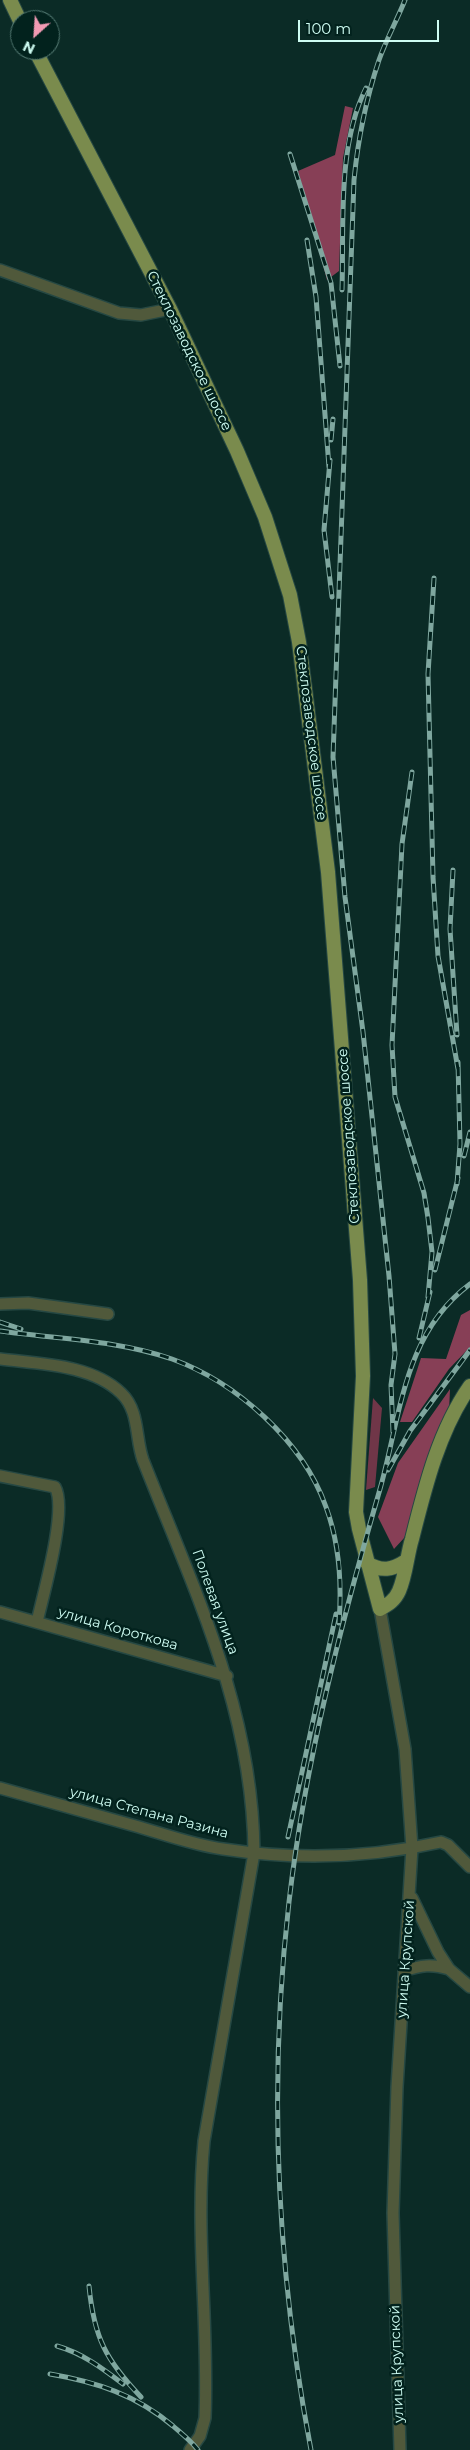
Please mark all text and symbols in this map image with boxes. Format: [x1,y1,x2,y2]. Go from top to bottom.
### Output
north arrow [10,10,60,60]
scale bar [300,10,441,42]
text: 100 m [306,19,351,38]
text: N [20,37,38,58]
street label: Стеклозаводское шоссе [143,268,235,434]
street label: Стеклозаводское шоссе [292,645,330,821]
street label: Стеклозаводское шоссе [334,1048,364,1224]
street label: Полевая улица [188,1547,242,1657]
street label: улица Короткова [56,1604,180,1654]
street label: улица Степана Разина [68,1784,230,1842]
street label: улица Крупской [394,1900,418,2018]
street label: улица Крупской [387,2305,407,2423]

